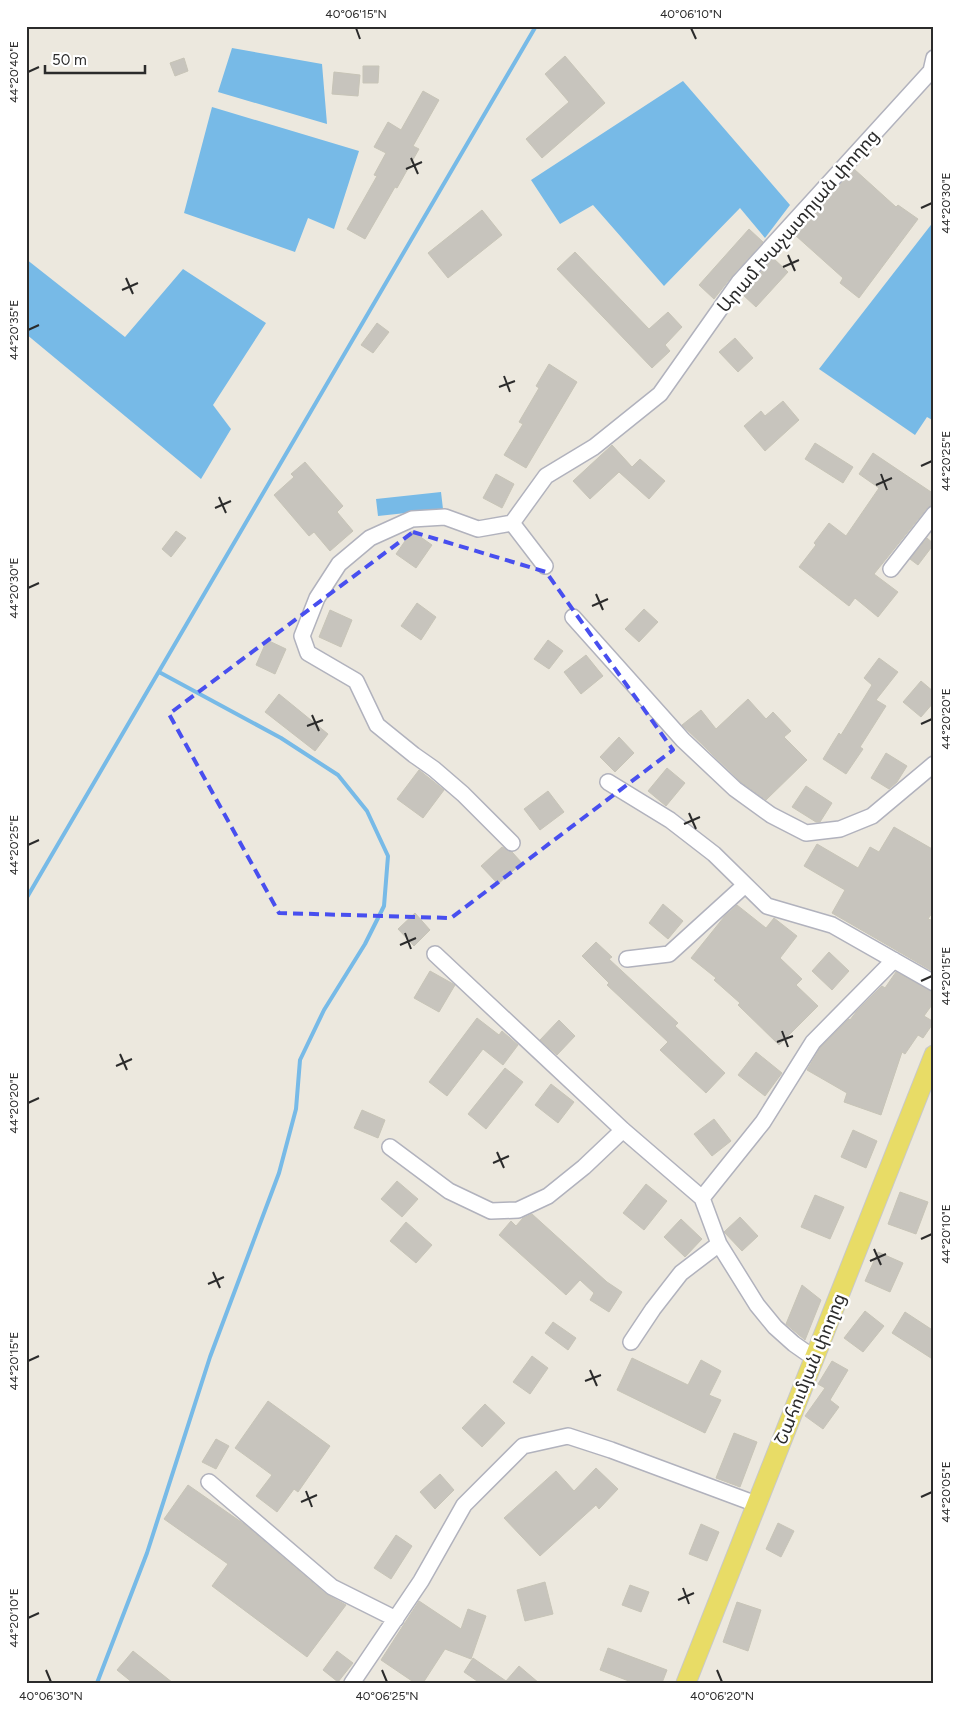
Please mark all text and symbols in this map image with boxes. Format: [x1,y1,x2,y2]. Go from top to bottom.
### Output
text: 40°06'15"N [325,7,387,21]
text: 40°06'10"N [660,7,722,21]
text: 44°20'40"E [7,41,21,103]
scale bar [45,42,145,74]
text: 50 m [52,51,87,69]
street label: Արամ Խաչատրյան փողոց [712,125,884,317]
text: 44°20'30"E [939,172,953,234]
text: 44°20'35"E [7,300,21,360]
text: 44°20'25"E [939,431,953,491]
text: 44°20'30"E [7,557,21,619]
text: 44°20'20"E [939,688,953,750]
text: 44°20'25"E [7,815,21,875]
text: 44°20'15"E [939,947,953,1005]
text: 44°20'20"E [7,1072,21,1134]
text: 44°20'10"E [939,1204,953,1264]
street label: Շահումյան փողոց [770,1290,850,1448]
text: 44°20'15"E [7,1332,21,1390]
text: 44°20'05"E [939,1461,953,1523]
text: 44°20'10"E [7,1588,21,1648]
text: 40°06'30"N [19,1689,83,1703]
text: 40°06'25"N [355,1689,419,1703]
text: 40°06'20"N [690,1689,754,1703]

